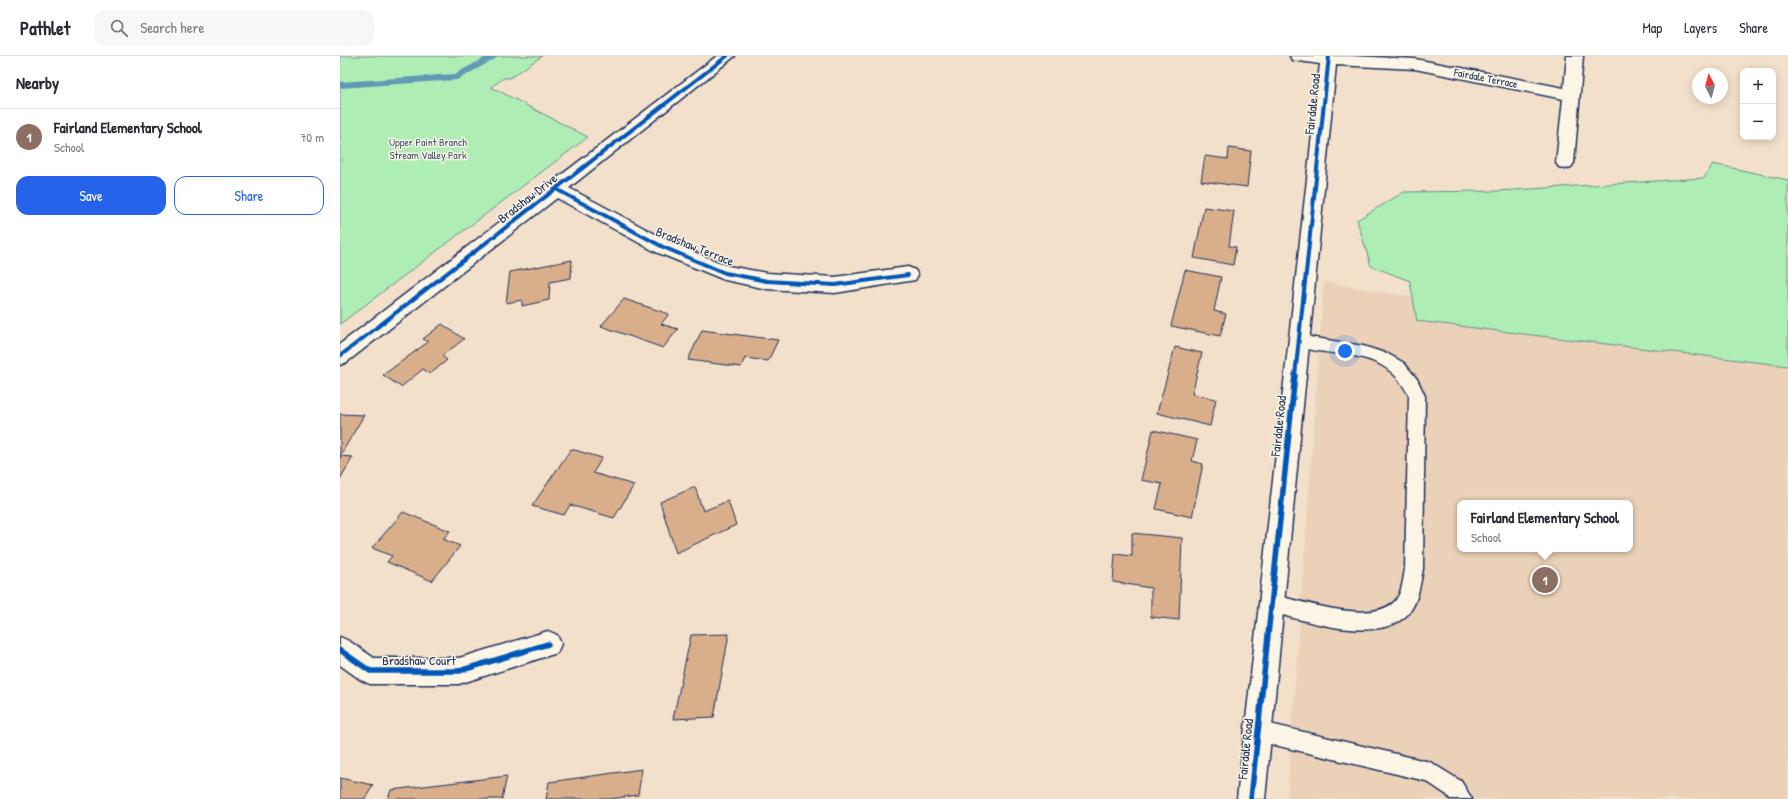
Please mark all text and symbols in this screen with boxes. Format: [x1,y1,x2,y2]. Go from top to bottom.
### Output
search box [94,10,374,46]
text: Pathlet [20,15,70,41]
icon: search [108,17,130,39]
text: Search here [140,17,204,38]
text: Map [1642,18,1662,37]
text: Layers [1684,18,1717,37]
text: Share [1739,18,1768,37]
street label: Fairdale Terrace [1452,65,1520,91]
north arrow [1692,68,1728,104]
map controls [1740,68,1776,140]
button: + [1740,68,1776,104]
text: Nearby [16,71,59,94]
street label: Fairdale Road [1300,73,1324,136]
button: − [1740,104,1776,140]
text: Fairland Elementary School [54,117,202,138]
text: 1 [27,128,31,146]
text: 70 m [300,128,324,146]
park label: Upper Paint Branch Stream Valley Park [389,135,467,162]
text: School [54,138,84,156]
street label: Bradshaw Drive [494,169,560,227]
button: Save [16,176,166,215]
button: Share [174,176,324,215]
street label: Bradshaw Terrace [653,222,737,270]
your location [1335,341,1355,361]
street label: Fairdale Road [1266,395,1290,458]
popup [1457,500,1633,552]
text: Fairland Elementary School [1471,507,1619,528]
text: School [1471,528,1502,546]
pin: 1 [1532,565,1558,595]
street label: Bradshaw Court [382,651,456,669]
street label: Fairdale Road [1233,718,1257,781]

